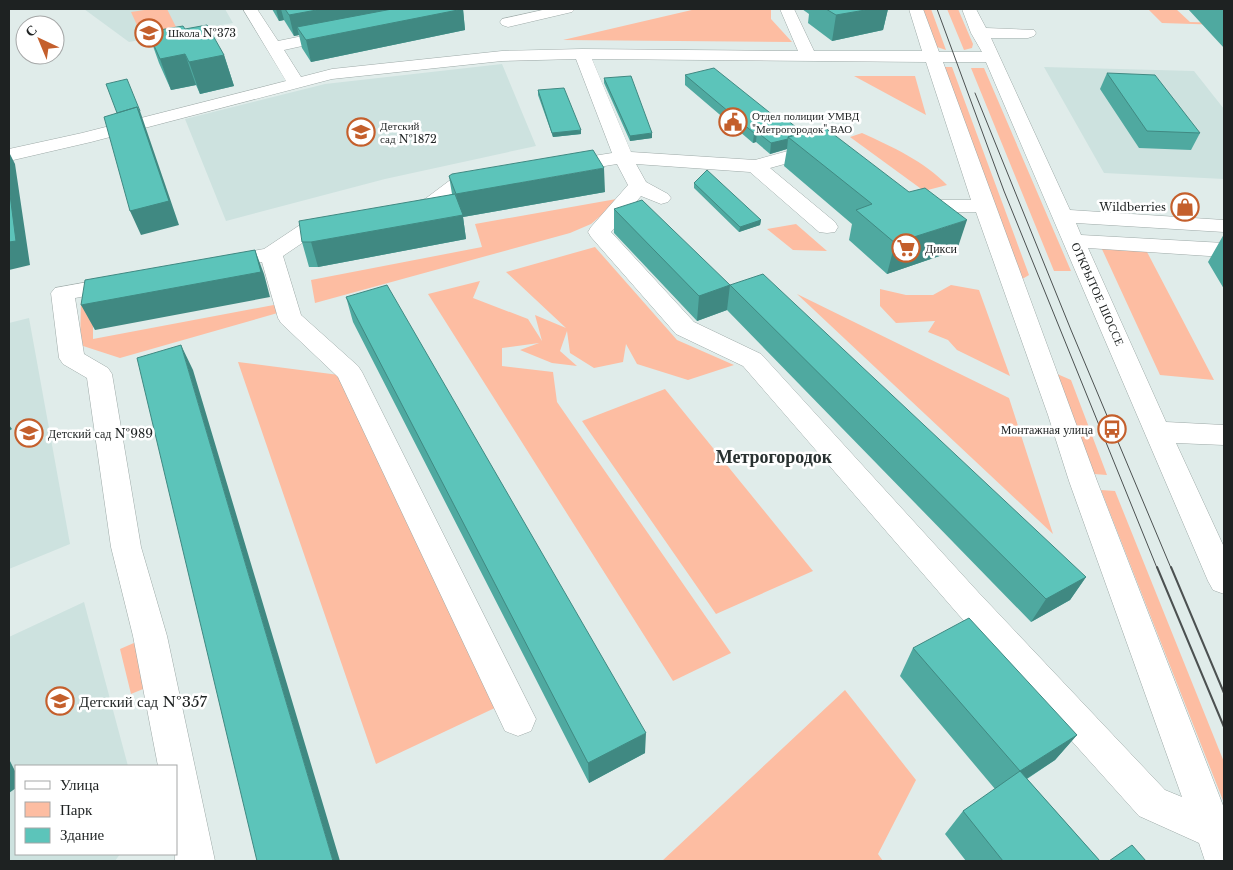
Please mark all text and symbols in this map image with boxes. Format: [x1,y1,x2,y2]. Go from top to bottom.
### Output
north arrow [15,15,65,65]
school or university icon: Школа №373 [134,18,164,48]
text: С [21,21,41,41]
place label: Школа №373 [168,26,236,40]
public building icon: Отдел полиции УМВД "Метрогородок" ВАО [718,107,748,137]
place label: Отдел полиции УМВД "Метрогородок" ВАО [752,109,860,136]
school or university icon: Детский сад №1872 [346,117,376,147]
place label: Детский сад №1872 [380,119,437,146]
shop icon: Wildberries [1170,192,1200,222]
place label: Wildberries [1098,200,1166,214]
supermarket icon: Дикси [891,233,921,263]
street label: ОТКРЫТОЕ ШОССЕ [1068,240,1128,348]
place label: Дикси [925,241,957,256]
bus stop icon: Монтажная улица [1097,414,1127,444]
school or university icon: Детский сад №989 [14,418,44,448]
place label: Монтажная улица [1001,422,1094,437]
place label: Детский сад №989 [48,426,153,441]
district label: Метрогородок [716,446,833,468]
school or university icon: Детский сад №357 [45,686,75,716]
place label: Детский сад №357 [79,692,208,711]
legend [15,765,178,855]
text: Улица [60,775,99,794]
text: Парк [60,800,93,819]
text: Здание [60,825,104,844]

